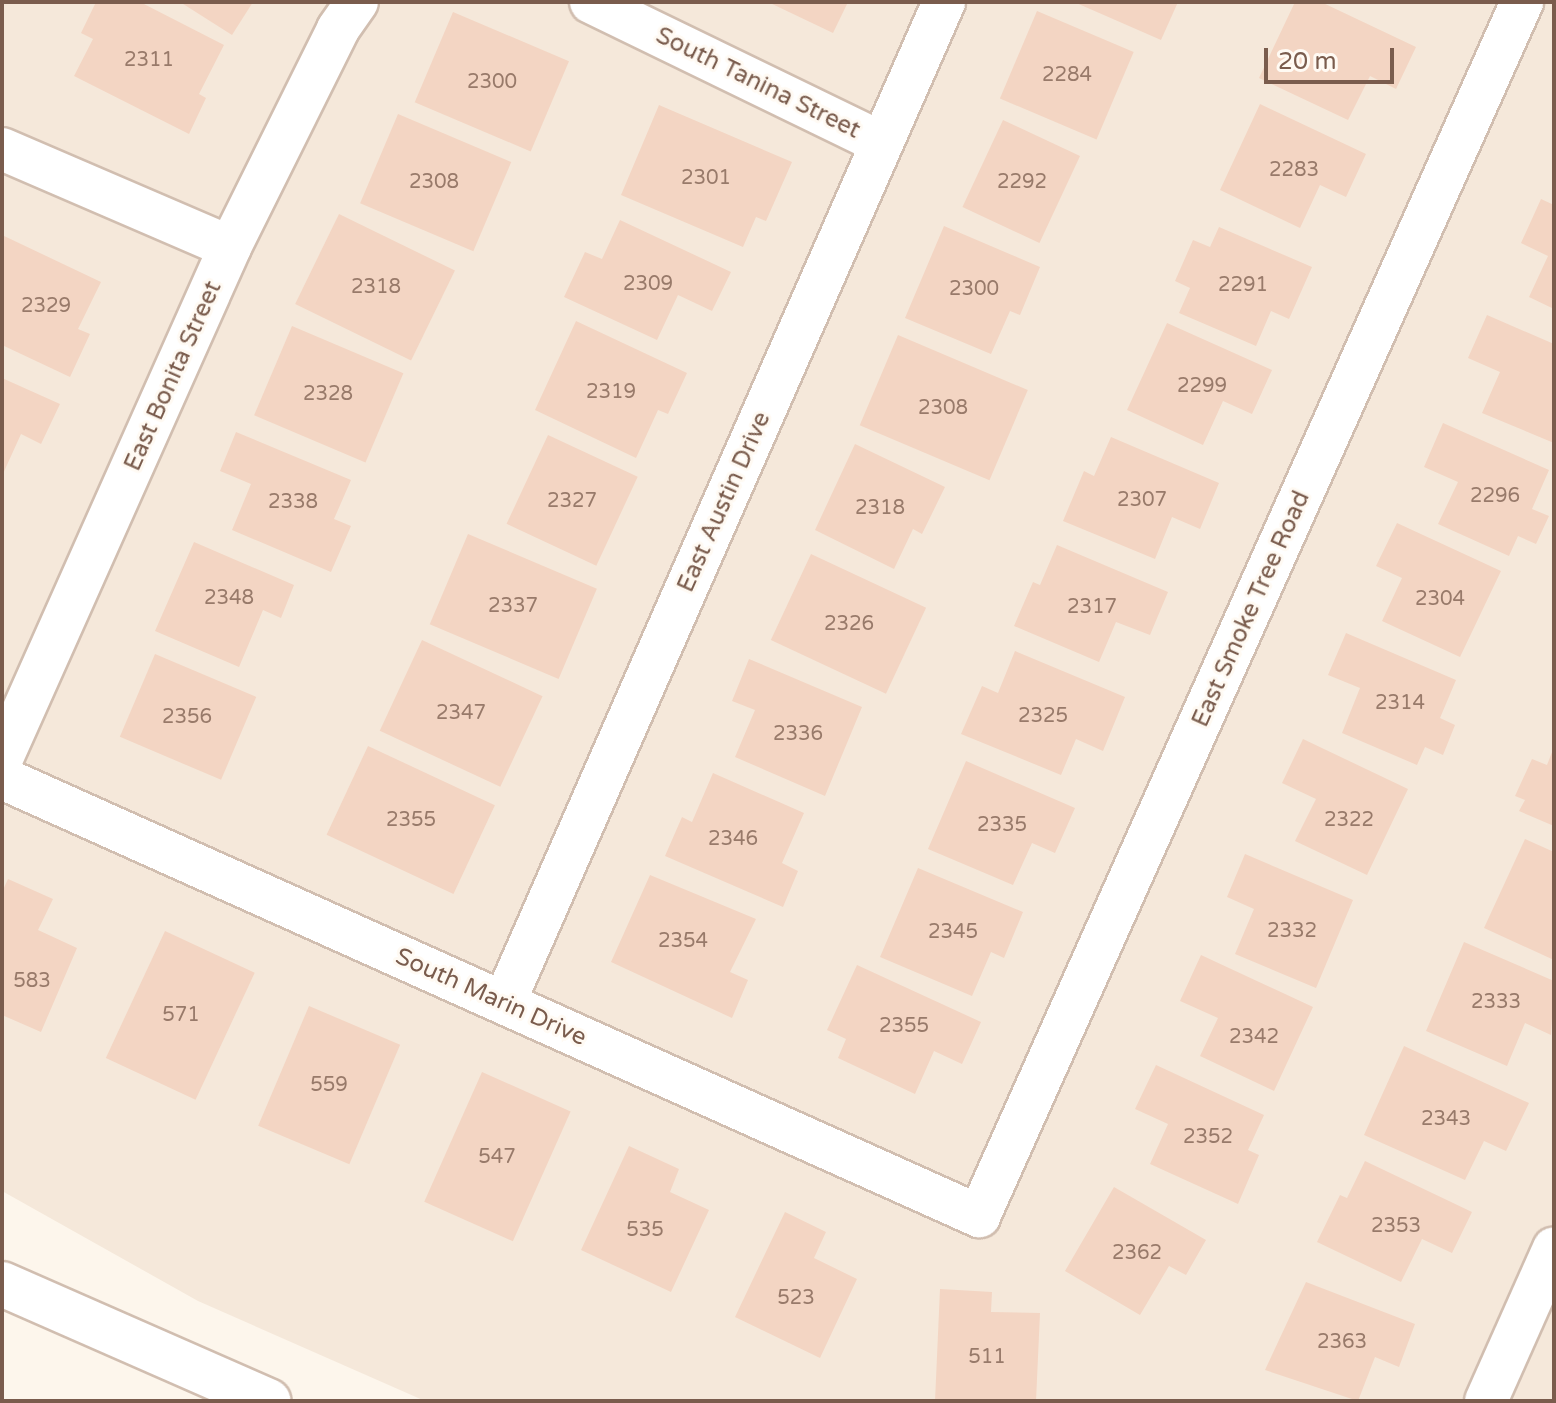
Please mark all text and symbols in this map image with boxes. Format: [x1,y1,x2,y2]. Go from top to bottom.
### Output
street label: South Tanina Street [651,21,865,145]
scale bar [1268,32,1398,82]
text: 20 m [1278,47,1336,76]
house number: 2311 [124,48,174,72]
house number: 2284 [1042,63,1092,87]
house number: 2300 [467,70,517,94]
house number: 2283 [1269,158,1319,182]
house number: 2301 [681,166,731,190]
house number: 2308 [409,170,459,194]
house number: 2292 [997,170,1047,194]
house number: 2309 [623,272,673,296]
house number: 2291 [1218,273,1268,297]
house number: 2318 [351,275,401,299]
street label: East Bonita Street [118,277,228,475]
house number: 2300 [949,277,999,301]
house number: 2329 [21,294,71,318]
house number: 2299 [1177,374,1227,398]
house number: 2319 [586,380,636,404]
house number: 2328 [303,382,353,406]
house number: 2308 [918,396,968,420]
street label: East Austin Drive [671,407,777,597]
house number: 2296 [1470,484,1520,508]
street label: East Smoke Tree Road [1186,487,1316,731]
house number: 2307 [1117,488,1167,512]
house number: 2327 [547,489,597,513]
house number: 2338 [268,490,318,514]
house number: 2318 [855,496,905,520]
house number: 2348 [204,586,254,610]
house number: 2304 [1415,587,1465,611]
house number: 2337 [488,594,538,618]
house number: 2317 [1067,595,1117,619]
house number: 2326 [824,612,874,636]
house number: 2314 [1375,691,1425,715]
house number: 2347 [436,701,486,725]
house number: 2325 [1018,704,1068,728]
house number: 2356 [162,705,212,729]
house number: 2336 [773,722,823,746]
house number: 2355 [386,808,436,832]
house number: 2322 [1324,808,1374,832]
house number: 2335 [977,813,1027,837]
house number: 2346 [708,827,758,851]
house number: 2332 [1267,919,1317,943]
house number: 2345 [928,920,978,944]
house number: 2354 [658,929,708,953]
street label: South Marin Drive [391,942,591,1052]
house number: 583 [13,969,51,993]
house number: 2333 [1471,990,1521,1014]
house number: 571 [162,1003,200,1027]
house number: 2355 [879,1014,929,1038]
house number: 2342 [1229,1025,1279,1049]
house number: 559 [310,1073,348,1097]
house number: 2343 [1421,1107,1471,1131]
house number: 2352 [1183,1125,1233,1149]
house number: 547 [478,1145,516,1169]
house number: 2353 [1371,1214,1421,1238]
house number: 535 [626,1218,664,1242]
house number: 2362 [1112,1241,1162,1265]
house number: 523 [777,1286,815,1310]
house number: 2363 [1317,1330,1367,1354]
house number: 511 [968,1345,1006,1369]

